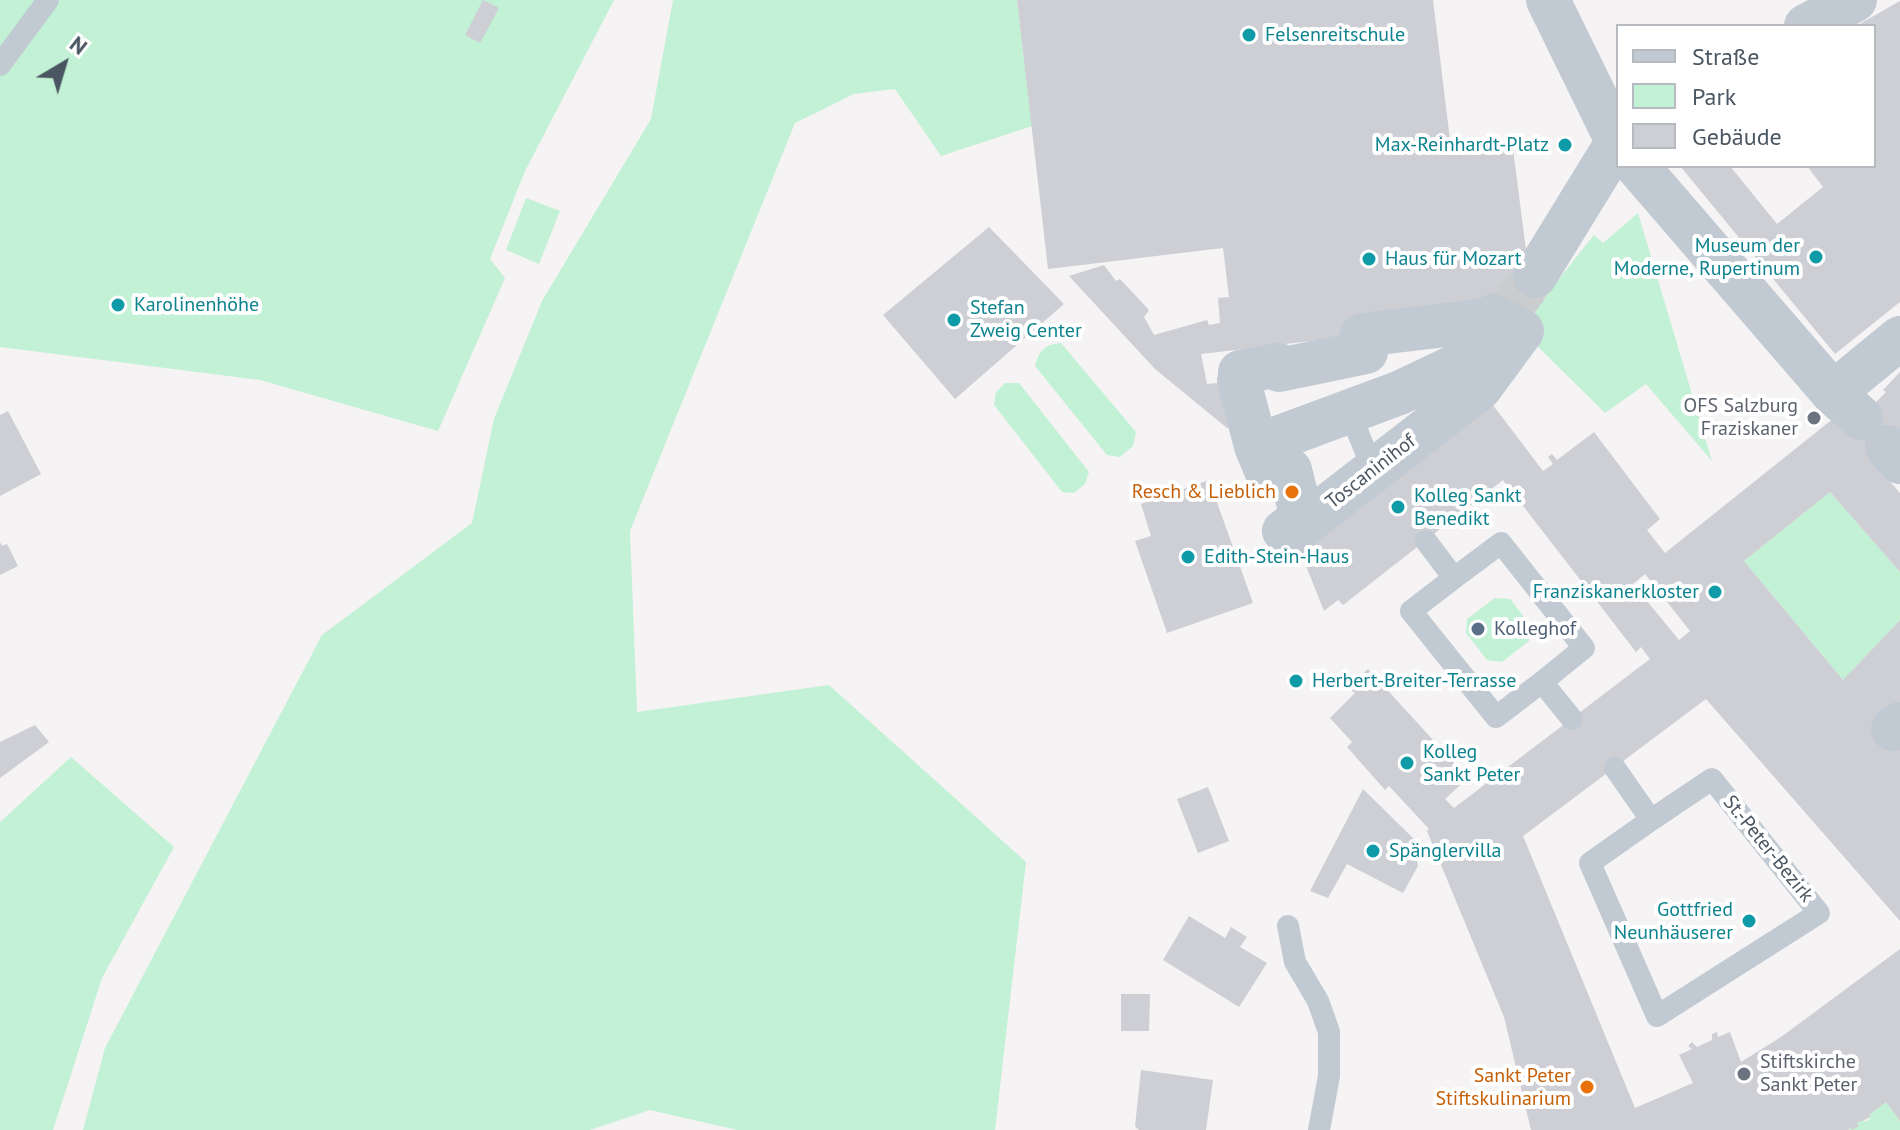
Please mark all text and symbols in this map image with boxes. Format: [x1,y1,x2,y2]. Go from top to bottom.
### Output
place label: Felsenreitschule [1265,23,1405,47]
north arrow [24,24,104,104]
legend [1616,24,1876,168]
marker: Felsenreitschule [1240,26,1258,44]
text: N [64,30,93,61]
text: Straße [1692,41,1759,72]
text: Park [1692,81,1736,112]
text: Gebäude [1692,121,1782,152]
place label: Max-Reinhardt-Platz [1375,133,1549,157]
marker: Max-Reinhardt-Platz [1556,136,1574,154]
place label: Museum der Moderne, Rupertinum [1614,234,1800,281]
place label: Haus für Mozart [1385,247,1521,271]
marker: Museum der Moderne, Rupertinum [1807,248,1825,266]
marker: Haus für Mozart [1360,250,1378,268]
place label: Karolinenhöhe [134,293,259,317]
marker: Karolinenhöhe [109,296,127,314]
place label: Stefan Zweig Center [970,296,1082,343]
marker: Stefan Zweig Center [945,311,963,329]
place label: OFS Salzburg Fraziskaner [1684,394,1798,441]
marker: OFS Salzburg Fraziskaner [1805,409,1823,427]
street label: Toscaninihof [1321,430,1421,514]
place label: Resch & Lieblich [1132,480,1276,504]
marker: Resch & Lieblich [1283,483,1301,501]
place label: Kolleg Sankt Benedikt [1414,484,1521,531]
marker: Kolleg Sankt Benedikt [1389,498,1407,516]
place label: Edith-Stein-Haus [1204,545,1349,569]
marker: Edith-Stein-Haus [1179,548,1197,566]
place label: Franziskanerkloster [1533,580,1699,604]
marker: Franziskanerkloster [1706,583,1724,601]
place label: Kolleghof [1494,617,1576,641]
marker: Kolleghof [1469,620,1487,638]
place label: Herbert-Breiter-Terrasse [1312,669,1516,693]
marker: Herbert-Breiter-Terrasse [1287,672,1305,690]
place label: Kolleg Sankt Peter [1423,740,1520,787]
marker: Kolleg Sankt Peter [1398,754,1416,772]
street label: St.-Peter-Bezirk [1718,791,1818,907]
place label: Spänglervilla [1389,839,1501,863]
marker: Spänglervilla [1364,842,1382,860]
place label: Gottfried Neunhäuserer [1614,898,1733,945]
marker: Gottfried Neunhäuserer [1740,912,1758,930]
place label: Stiftskirche Sankt Peter [1760,1050,1857,1097]
place label: Sankt Peter Stiftskulinarium [1435,1064,1571,1111]
marker: Stiftskirche Sankt Peter [1735,1065,1753,1083]
marker: Sankt Peter Stiftskulinarium [1578,1078,1596,1096]

